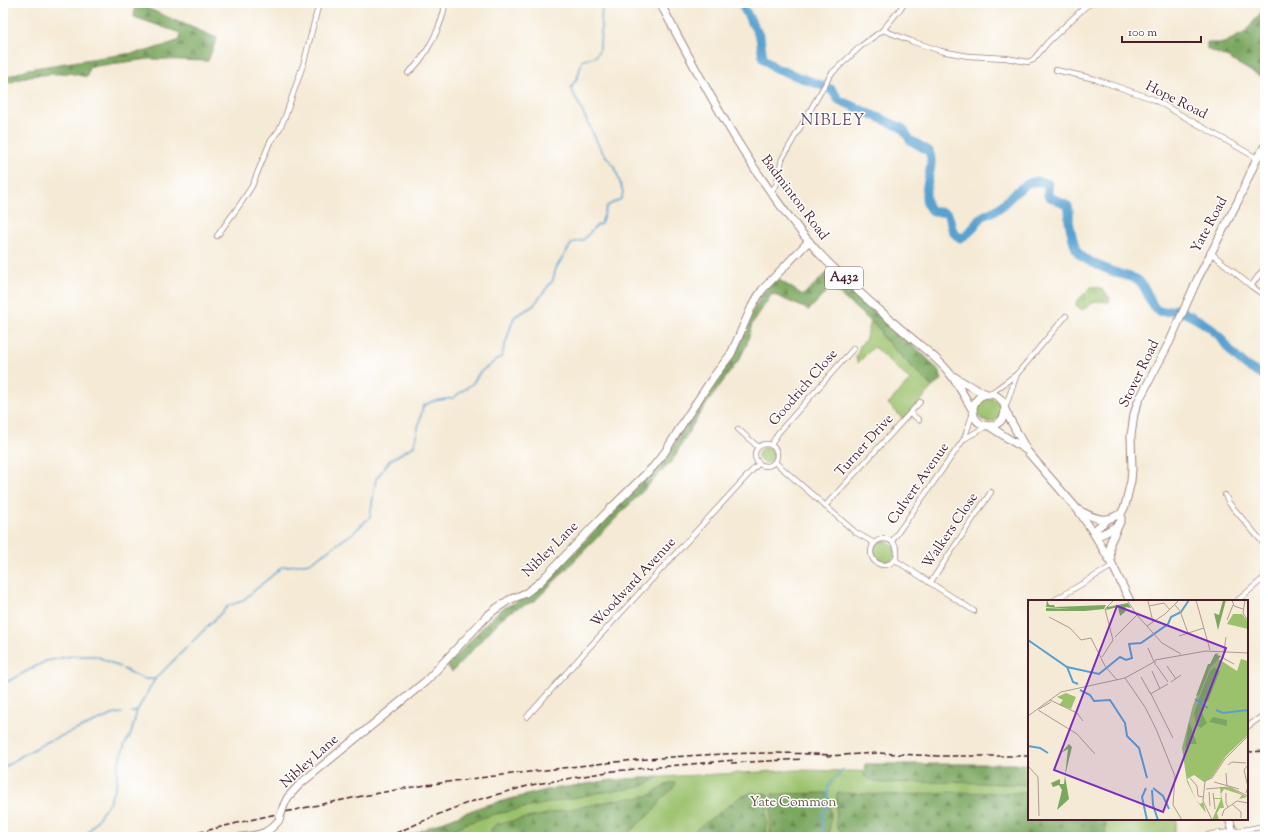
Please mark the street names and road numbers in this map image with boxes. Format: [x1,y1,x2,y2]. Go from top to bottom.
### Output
street label: Hope Road [1141,77,1211,125]
street label: Badminton Road [755,151,833,245]
street label: Yate Road [1187,193,1233,257]
road number: A432 [825,267,863,289]
street label: Stover Road [1115,336,1165,411]
street label: Goodrich Close [765,345,843,431]
street label: Turner Drive [831,410,899,482]
street label: Culvert Avenue [883,439,955,529]
street label: Walkers Close [918,489,984,573]
street label: Nibley Lane [518,517,584,583]
street label: Woodward Avenue [587,533,681,633]
street label: Nibley Lane [277,730,343,794]

